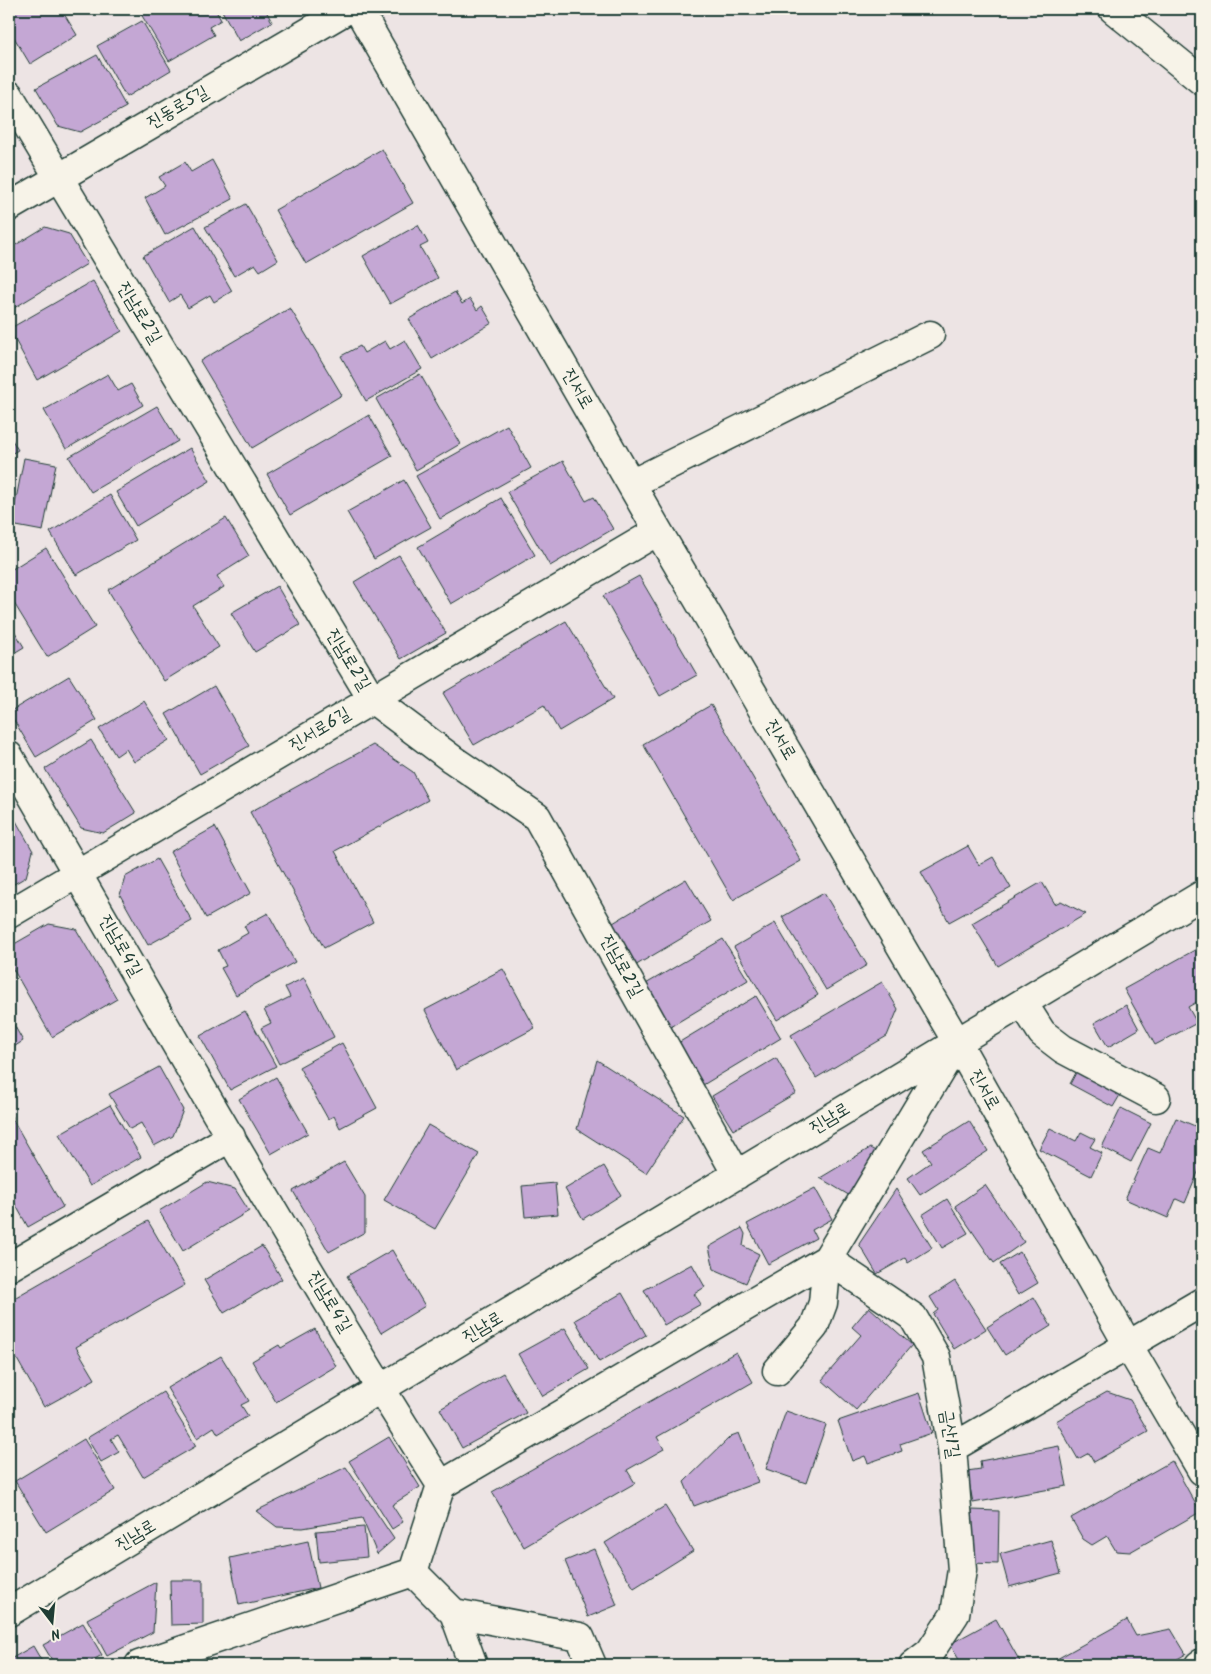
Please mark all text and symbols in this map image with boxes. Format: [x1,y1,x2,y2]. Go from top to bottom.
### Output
street label: 진동로5길 [141,78,215,137]
street label: 진남로2길 [109,276,169,350]
street label: 진서로 [554,363,600,415]
street label: 진남로2길 [318,623,378,697]
street label: 진서로6길 [283,700,357,760]
street label: 진서로 [757,714,803,766]
street label: 진남로4길 [90,909,150,983]
street label: 진남로2길 [592,929,651,1003]
street label: 진서로 [961,1064,1007,1116]
street label: 진남로 [804,1095,856,1143]
street label: 진남로4길 [299,1265,359,1339]
street label: 진남로 [457,1304,509,1352]
street label: 금산1길 [931,1407,967,1461]
street label: 진남로 [110,1512,162,1560]
north arrow [28,1596,78,1646]
text: N [48,1622,63,1645]

